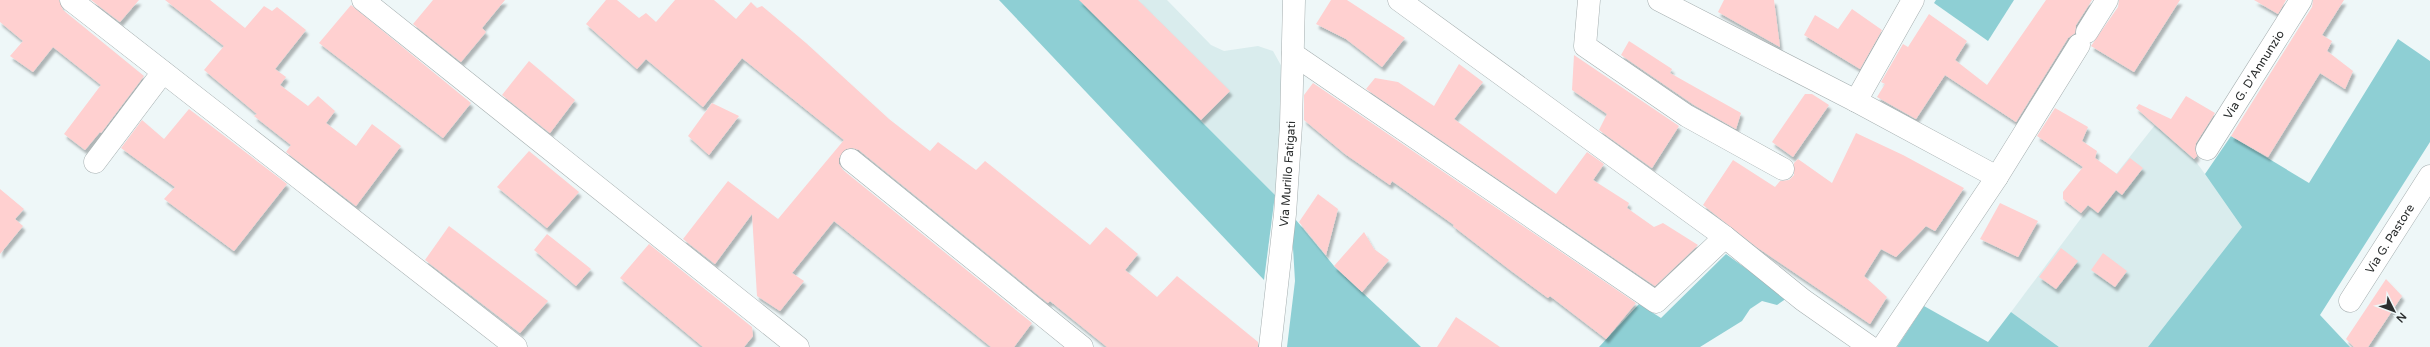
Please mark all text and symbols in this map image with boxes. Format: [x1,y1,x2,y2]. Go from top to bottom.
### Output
street label: Via G. D'Annunzio [2221,27,2287,122]
street label: Via Murillo Fatigati [1277,121,1298,228]
street label: Via G. Pastore [2363,201,2417,276]
north arrow [2374,291,2414,331]
text: N [2393,310,2409,325]

